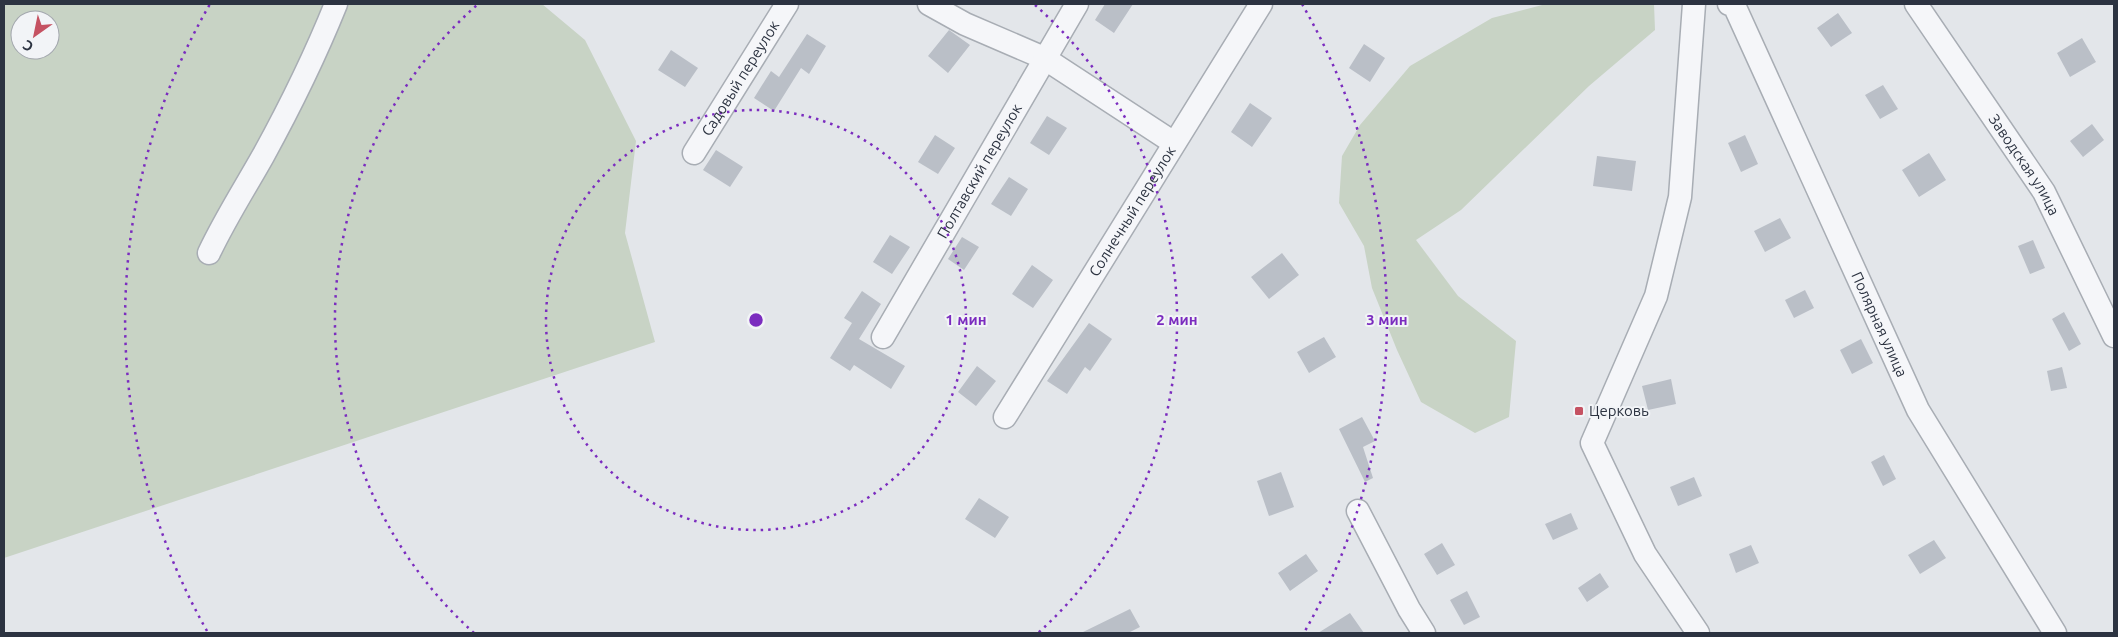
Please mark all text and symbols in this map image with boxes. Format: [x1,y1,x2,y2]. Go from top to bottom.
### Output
north arrow [10,10,60,60]
street label: Садовый переулок [698,17,783,139]
text: С [20,37,36,55]
street label: Полтавский переулок [933,100,1025,241]
street label: Заводская улица [1986,111,2063,218]
street label: Солнечный переулок [1085,143,1179,279]
street label: Полярная улица [1848,269,1911,380]
centre of rings [747,311,765,329]
text: 1 мин [945,311,987,328]
text: 2 мин [1156,311,1198,328]
text: 3 мин [1366,311,1408,328]
place label: Церковь [1589,402,1649,419]
marker: Церковь [1573,405,1585,417]

